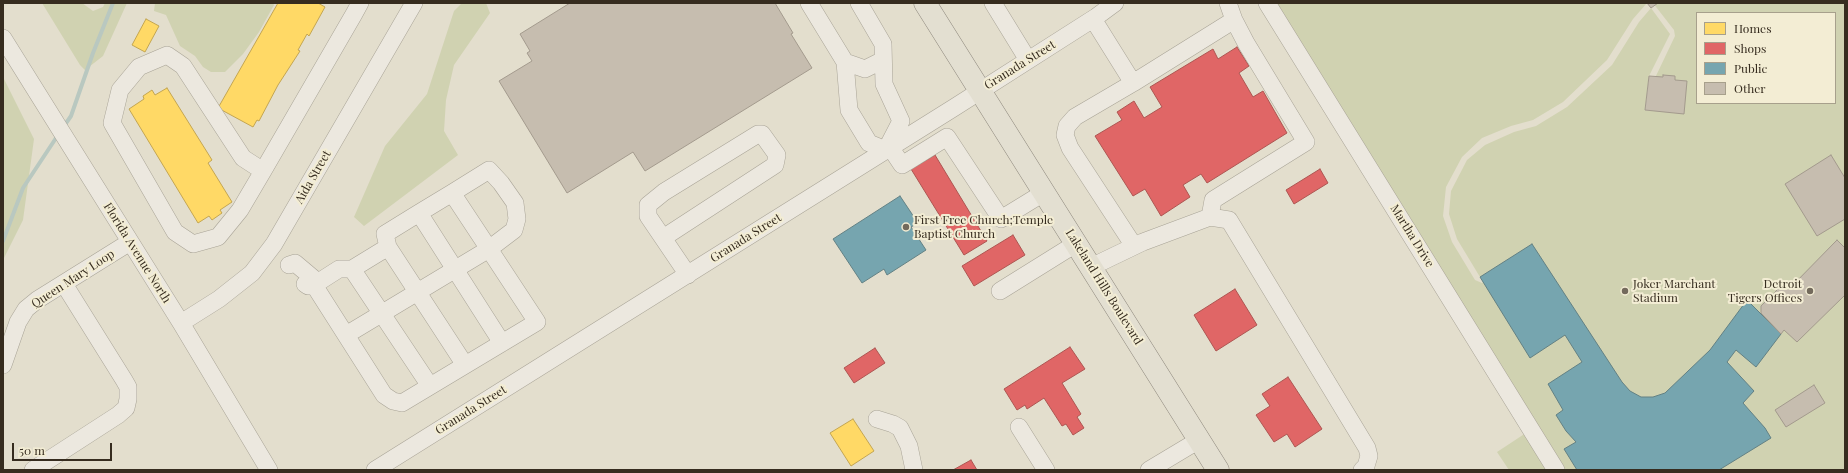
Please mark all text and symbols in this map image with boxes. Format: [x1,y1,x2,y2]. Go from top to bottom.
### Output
legend [1696,12,1836,104]
text: Homes [1734,20,1772,36]
street label: Granada Street [982,37,1058,93]
text: Shops [1734,40,1766,56]
text: Public [1734,60,1767,76]
text: Other [1734,80,1766,96]
street label: Aida Street [292,148,334,206]
street label: Florida Avenue North [100,200,174,306]
street label: Martha Drive [1387,202,1437,270]
street label: Granada Street [708,210,784,266]
place label: First Free Church;Temple Baptist Church [914,213,1053,241]
marker: First Free Church;Temple Baptist Church [901,222,911,232]
street label: Lakeland Hills Boulevard [1062,226,1146,348]
street label: Queen Mary Loop [29,247,117,311]
place label: Joker Marchant Stadium [1633,277,1716,305]
place label: Detroit Tigers Offices [1728,277,1802,305]
marker: Joker Marchant Stadium [1620,286,1630,296]
marker: Detroit Tigers Offices [1805,286,1815,296]
street label: Granada Street [433,382,509,438]
scale bar [14,435,114,461]
text: 50 m [19,442,45,458]

